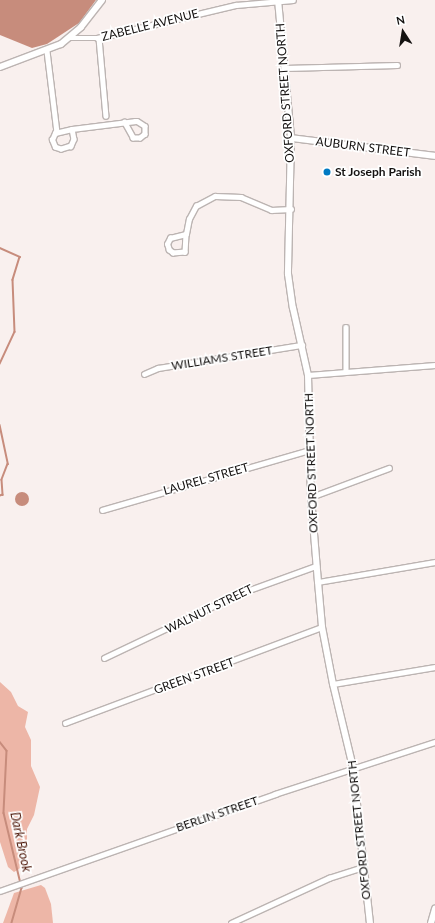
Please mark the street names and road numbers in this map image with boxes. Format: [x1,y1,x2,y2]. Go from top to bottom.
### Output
street label: ZABELLE AVENUE [100,6,200,44]
street label: OXFORD STREET NORTH [273,22,297,164]
street label: AUBURN STREET [315,134,411,160]
street label: WILLIAMS STREET [170,343,274,373]
street label: OXFORD STREET NORTH [301,393,321,533]
street label: LAUREL STREET [161,460,251,498]
street label: WALNUT STREET [163,581,255,637]
street label: GREEN STREET [152,655,236,697]
street label: OXFORD STREET NORTH [344,759,374,901]
street label: BERLIN STREET [174,793,260,835]

